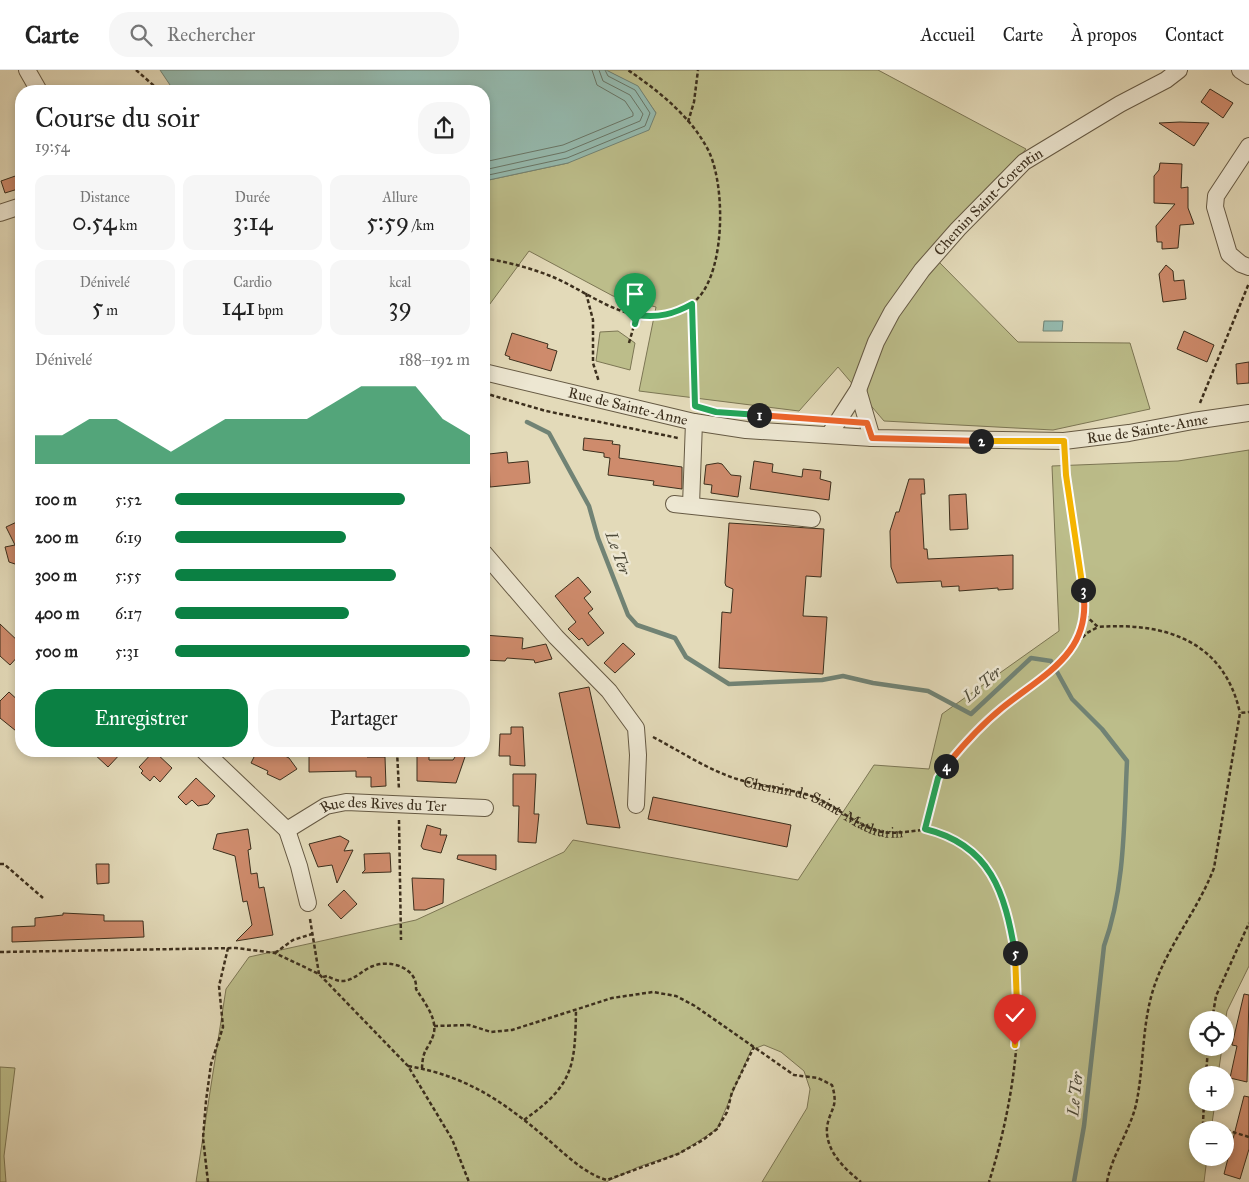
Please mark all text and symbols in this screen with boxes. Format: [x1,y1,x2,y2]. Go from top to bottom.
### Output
search box [109,12,459,57]
text: Carte [25,20,79,50]
icon: search [127,21,155,49]
text: Rechercher [167,23,255,46]
text: Accueil [921,24,975,46]
text: Carte [1003,24,1043,46]
text: À propos [1071,24,1137,46]
text: Contact [1165,24,1224,46]
text: Course du soir [35,100,199,135]
button: share [418,102,470,154]
text: 19:54 [35,137,70,156]
street label: Chemin Saint-Corentin [930,144,1046,259]
text: Distance [80,189,130,206]
text: Durée [235,189,270,206]
text: Allure [382,189,418,206]
text: 0.54 [72,206,116,237]
text: 3:14 [232,206,273,237]
text: 5:59 [366,206,409,237]
text: km [116,217,138,234]
text: /km [409,217,434,234]
pin [614,273,656,324]
text: Dénivelé [80,274,130,291]
text: Cardio [233,274,272,291]
text: kcal [389,274,411,291]
icon: arrive [621,280,649,308]
text: 5 [92,291,103,322]
text: 141 [221,291,255,322]
text: 39 [388,291,412,322]
text: m [103,302,118,319]
text: bpm [255,302,284,319]
text: Dénivelé [35,350,92,369]
text: 188–192 m [399,350,470,369]
street label: Rue de Sainte-Anne [566,383,690,429]
pin: 1 [746,402,772,428]
text: 1 [757,407,762,424]
street label: Rue de Sainte-Anne [1086,410,1209,447]
pin: 2 [968,428,994,454]
text: 2 [978,433,985,450]
text: 100 m [35,490,77,509]
text: 5:52 [115,490,142,509]
text: 200 m [35,528,78,547]
text: 6:19 [115,528,142,547]
water label: Le Ter [601,528,635,578]
text: 300 m [35,566,77,585]
text: 5:55 [115,566,141,585]
pin: 3 [1070,578,1096,602]
text: 3 [1081,582,1086,599]
text: 400 m [35,604,79,623]
text: 6:17 [115,604,142,623]
text: 500 m [35,642,78,661]
text: 5:31 [115,642,139,661]
water label: Le Ter [958,661,1006,706]
button: Enregistrer [35,689,248,747]
button: Partager [258,689,470,747]
pin: 4 [934,754,958,778]
text: 4 [943,758,950,775]
street label: Chemin de Saint-Mathurin [742,772,904,842]
street label: Rue des Rives du Ter [316,793,447,817]
pin: 5 [1002,940,1028,966]
text: 5 [1012,945,1019,962]
pin [994,994,1036,1045]
icon: check [1001,1001,1029,1029]
map controls [1189,1011,1234,1166]
button: locate [1189,1011,1234,1056]
button: + [1189,1066,1234,1111]
water label: Le Ter [1063,1070,1087,1118]
button: − [1189,1121,1234,1166]

